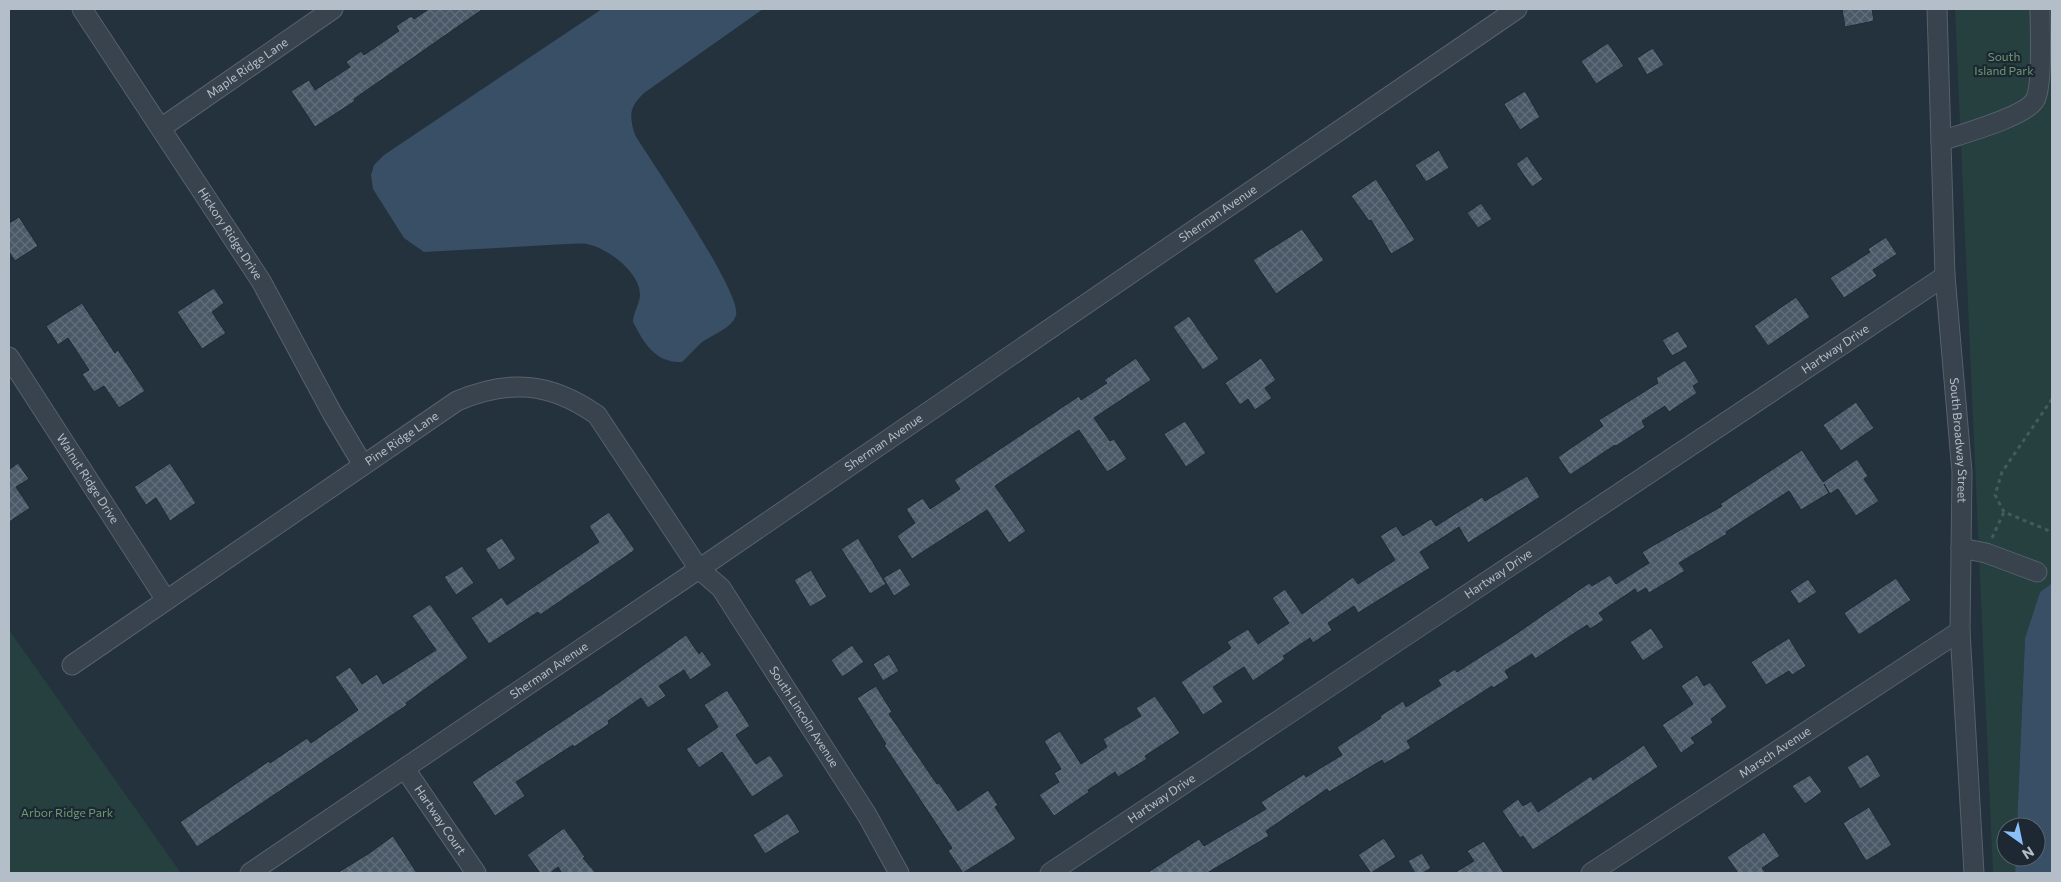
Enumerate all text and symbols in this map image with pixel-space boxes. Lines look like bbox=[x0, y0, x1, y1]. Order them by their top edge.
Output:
street label: Maple Ridge Lane bbox=[203, 34, 290, 101]
park label: South Island Park bbox=[1974, 49, 2034, 77]
street label: Sherman Avenue bbox=[1176, 181, 1259, 244]
street label: Hickory Ridge Drive bbox=[195, 185, 266, 282]
street label: Hartway Drive bbox=[1798, 321, 1871, 376]
street label: South Broadway Street bbox=[1948, 377, 1970, 503]
street label: Pine Ridge Lane bbox=[362, 408, 441, 468]
street label: Sherman Avenue bbox=[842, 410, 925, 473]
street label: Walnut Ridge Drive bbox=[54, 431, 123, 526]
street label: Hartway Drive bbox=[1461, 546, 1534, 601]
street label: Sherman Avenue bbox=[507, 638, 590, 701]
street label: South Lincoln Avenue bbox=[767, 663, 842, 769]
street label: Marsch Avenue bbox=[1736, 723, 1813, 780]
street label: Hartway Drive bbox=[1125, 770, 1197, 825]
street label: Hartway Court bbox=[412, 782, 469, 857]
park label: Arbor Ridge Park bbox=[21, 805, 114, 819]
north arrow bbox=[1996, 817, 2046, 867]
text: N bbox=[2019, 843, 2037, 863]

